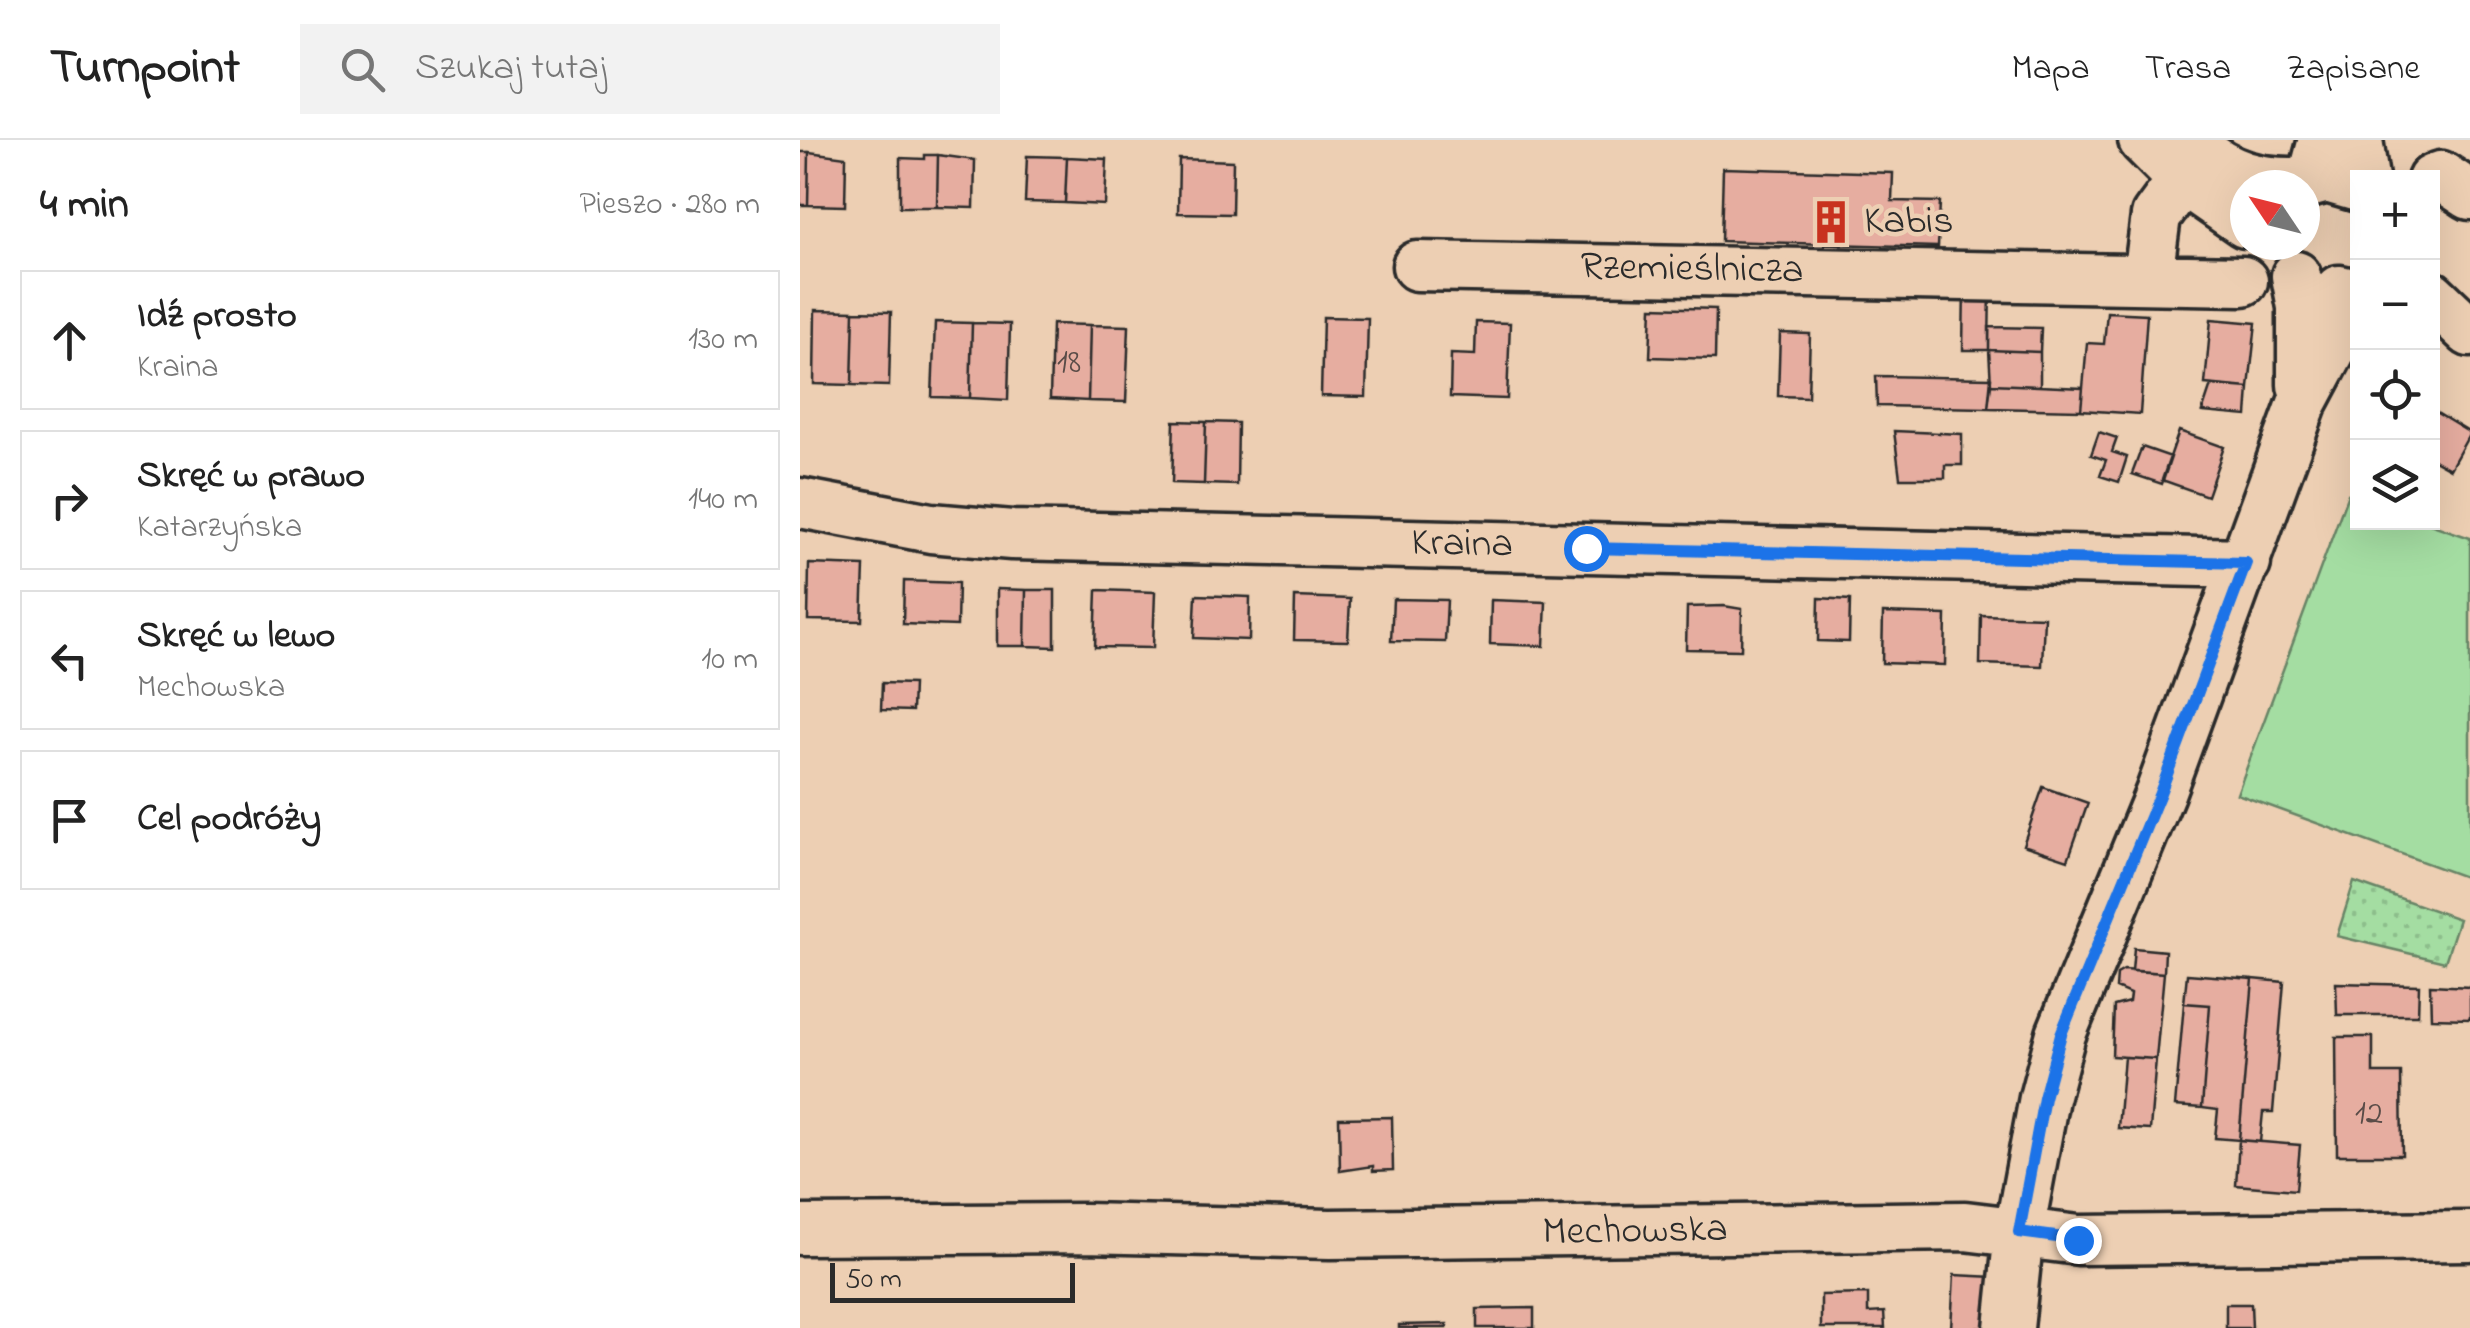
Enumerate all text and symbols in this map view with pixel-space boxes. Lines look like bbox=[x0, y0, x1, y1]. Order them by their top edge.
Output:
search box bbox=[300, 24, 1000, 114]
text: Turnpoint bbox=[50, 34, 240, 104]
text: Szukaj tutaj bbox=[415, 41, 606, 97]
icon: search bbox=[335, 42, 390, 97]
text: Mapa bbox=[2012, 44, 2090, 95]
text: Trasa bbox=[2145, 44, 2231, 95]
text: Zapisane bbox=[2286, 44, 2420, 95]
north arrow bbox=[2230, 170, 2320, 260]
map controls bbox=[2350, 170, 2440, 530]
button: + bbox=[2350, 170, 2440, 260]
text: 4 min bbox=[40, 175, 129, 236]
text: Pieszo · 280 m bbox=[580, 182, 760, 229]
place label: Kabis bbox=[1864, 193, 1954, 252]
building icon: Kabis bbox=[1807, 198, 1855, 246]
street label: Rzemieślnicza bbox=[1580, 239, 1804, 301]
button: − bbox=[2350, 260, 2440, 350]
text: Idź prosto bbox=[137, 289, 297, 345]
icon: ahead bbox=[42, 313, 97, 368]
text: 130 m bbox=[688, 317, 758, 364]
house number: 18 bbox=[1057, 338, 1081, 389]
text: Kraina bbox=[137, 345, 219, 392]
button: locate bbox=[2350, 350, 2440, 440]
button: layers bbox=[2350, 440, 2440, 530]
text: Skręć w prawo bbox=[137, 449, 365, 505]
icon: right bbox=[42, 473, 97, 528]
text: 140 m bbox=[688, 477, 758, 524]
text: Katarzyńska bbox=[137, 505, 302, 552]
street label: Kraina bbox=[1411, 515, 1513, 575]
route start bbox=[1564, 526, 1610, 572]
text: Skręć w lewo bbox=[137, 609, 335, 665]
icon: left bbox=[42, 633, 97, 688]
text: 10 m bbox=[701, 637, 758, 684]
text: Mechowska bbox=[137, 665, 285, 712]
text: Cel podróży bbox=[137, 792, 321, 848]
icon: arrive bbox=[42, 793, 97, 848]
house number: 12 bbox=[2355, 1089, 2383, 1140]
street label: Mechowska bbox=[1542, 1201, 1728, 1263]
route end bbox=[2056, 1218, 2102, 1264]
scale bar bbox=[830, 1258, 1075, 1302]
text: 50 m bbox=[845, 1260, 902, 1301]

